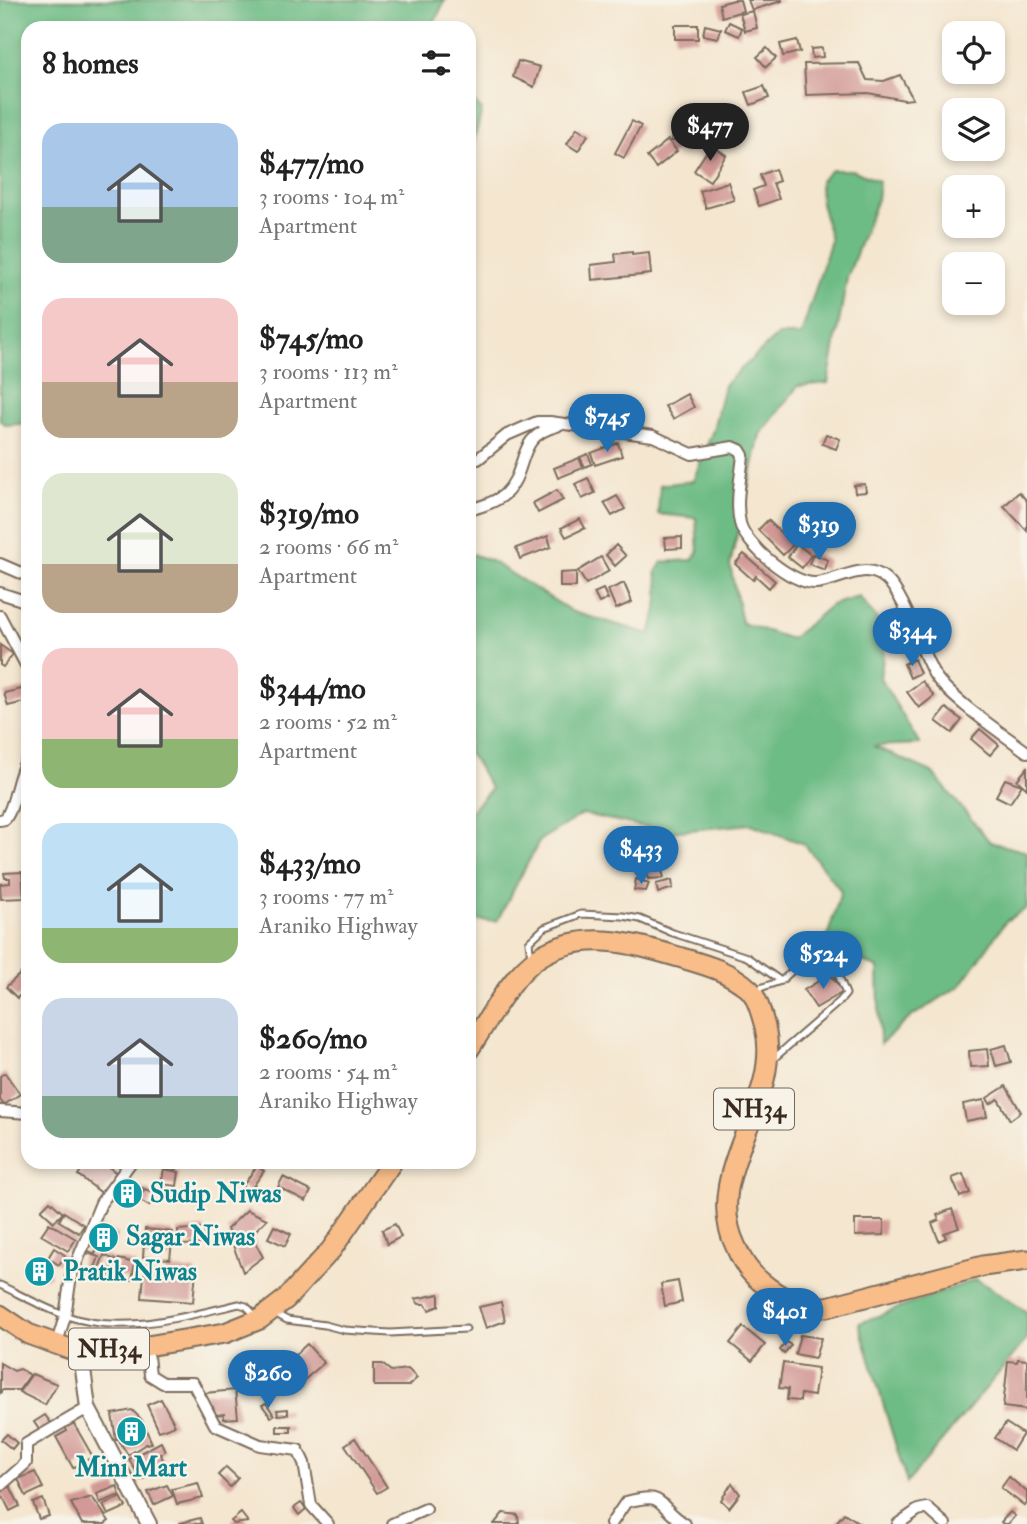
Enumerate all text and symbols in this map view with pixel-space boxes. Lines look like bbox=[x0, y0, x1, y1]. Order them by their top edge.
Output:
map controls bbox=[942, 21, 1005, 315]
button: locate bbox=[942, 21, 1005, 84]
icon: filters bbox=[417, 44, 455, 82]
text: 8 homes bbox=[42, 45, 139, 82]
button: layers bbox=[942, 98, 1005, 161]
pin: $477 bbox=[669, 104, 751, 163]
text: $477 bbox=[687, 111, 733, 140]
text: $477/mo bbox=[259, 145, 364, 182]
icon: home bbox=[98, 151, 182, 235]
button: + bbox=[942, 175, 1005, 238]
text: 3 rooms · 104 m² bbox=[259, 182, 405, 211]
text: Apartment bbox=[259, 211, 357, 240]
button: − bbox=[942, 252, 1005, 315]
text: $745/mo bbox=[259, 320, 363, 357]
icon: home bbox=[98, 326, 182, 410]
text: 3 rooms · 113 m² bbox=[259, 357, 398, 386]
text: Apartment bbox=[259, 386, 357, 415]
pin: $745 bbox=[566, 394, 648, 454]
text: $745 bbox=[584, 402, 630, 431]
text: $319/mo bbox=[259, 495, 359, 532]
icon: home bbox=[98, 501, 182, 585]
pin: $319 bbox=[778, 503, 860, 562]
text: $319 bbox=[798, 510, 840, 539]
text: 2 rooms · 66 m² bbox=[259, 532, 398, 561]
text: Apartment bbox=[259, 561, 357, 590]
pin: $344 bbox=[871, 608, 953, 668]
text: $344 bbox=[889, 616, 935, 645]
text: $344/mo bbox=[259, 670, 366, 707]
icon: home bbox=[98, 676, 182, 760]
text: 2 rooms · 52 m² bbox=[259, 707, 397, 736]
text: Apartment bbox=[259, 736, 357, 765]
pin: $433 bbox=[600, 826, 682, 886]
text: $433 bbox=[619, 834, 663, 863]
text: $433/mo bbox=[259, 845, 361, 882]
icon: home bbox=[98, 851, 182, 935]
text: 3 rooms · 77 m² bbox=[259, 882, 394, 911]
text: Araniko Highway bbox=[259, 911, 418, 940]
pin: $524 bbox=[782, 932, 864, 991]
text: $524 bbox=[799, 939, 847, 968]
text: $260/mo bbox=[259, 1020, 367, 1057]
icon: home bbox=[98, 1026, 182, 1110]
text: 2 rooms · 54 m² bbox=[259, 1057, 397, 1086]
text: Araniko Highway bbox=[259, 1086, 418, 1115]
road number: NH34 bbox=[714, 1088, 794, 1129]
building icon: Sudip Niwas bbox=[110, 1177, 144, 1211]
place label: Sudip Niwas bbox=[150, 1178, 282, 1211]
building icon: Sagar Niwas bbox=[86, 1220, 120, 1254]
place label: Sagar Niwas bbox=[126, 1221, 255, 1254]
building icon: Pratik Niwas bbox=[23, 1255, 57, 1289]
place label: Pratik Niwas bbox=[63, 1256, 197, 1288]
pin: $401 bbox=[744, 1288, 826, 1348]
text: $401 bbox=[762, 1296, 808, 1325]
road number: NH34 bbox=[69, 1329, 149, 1370]
pin: $260 bbox=[227, 1350, 309, 1410]
text: $260 bbox=[244, 1358, 292, 1387]
building icon: Mini Mart bbox=[114, 1415, 148, 1449]
place label: Mini Mart bbox=[74, 1452, 187, 1484]

